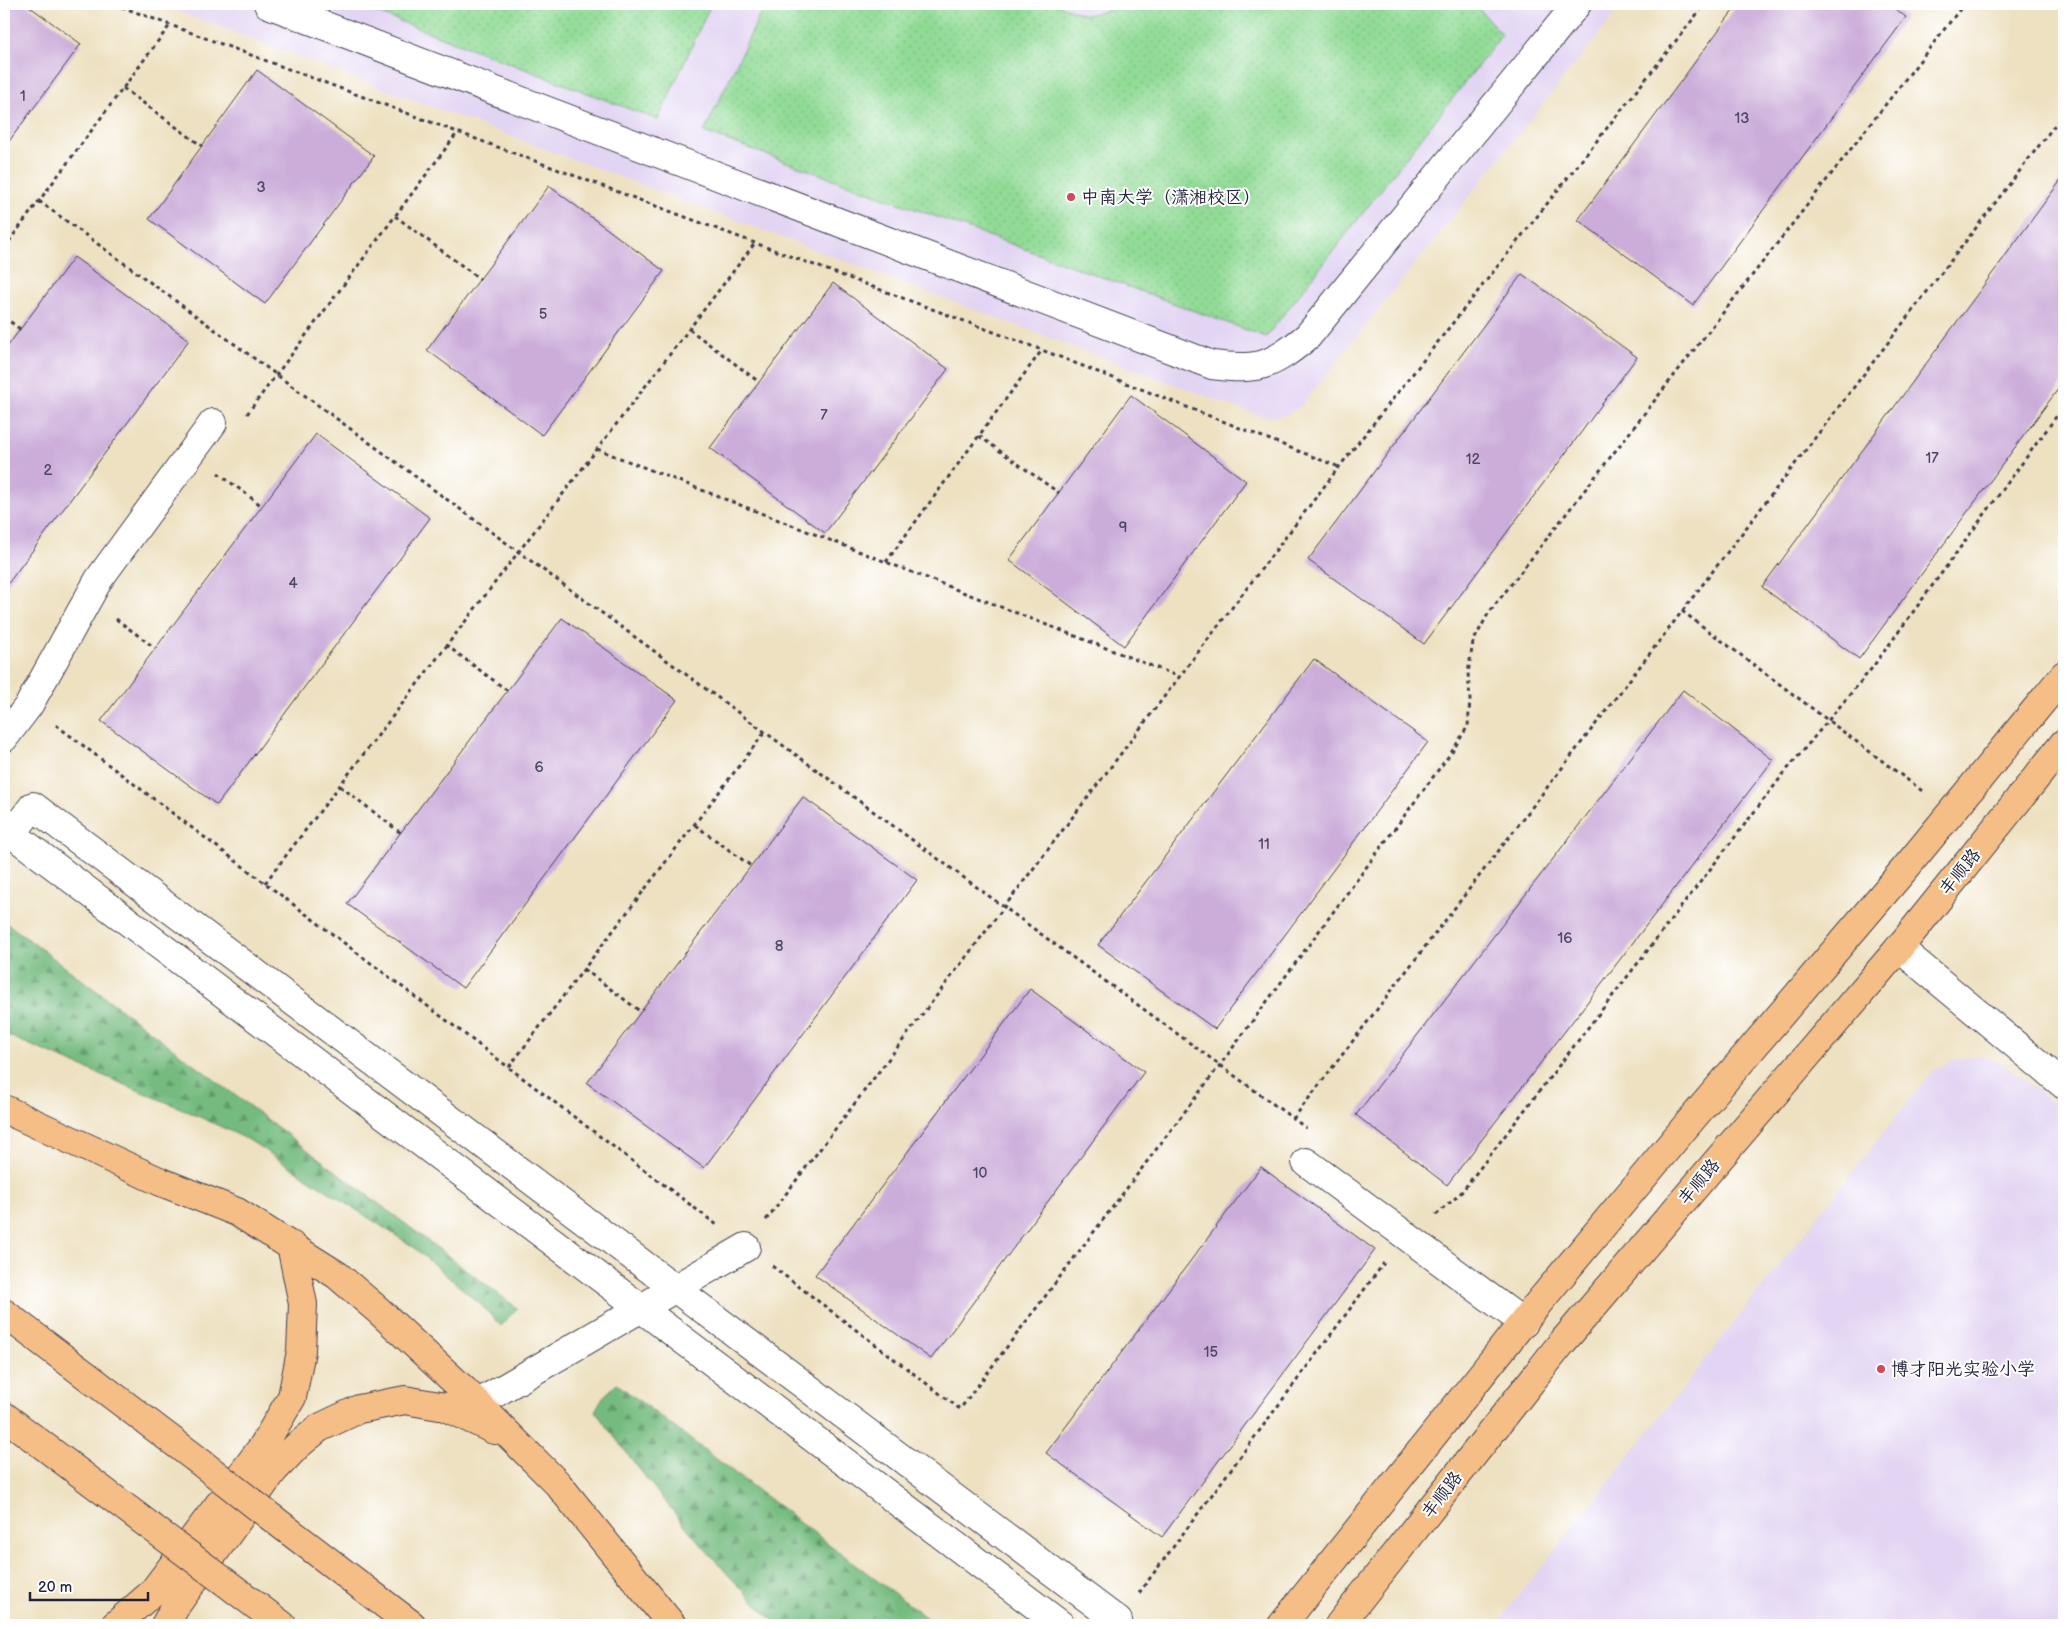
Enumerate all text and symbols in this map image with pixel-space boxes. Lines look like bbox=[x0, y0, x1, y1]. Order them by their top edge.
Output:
house number: 1 bbox=[20, 87, 26, 106]
house number: 13 bbox=[1734, 109, 1750, 128]
house number: 3 bbox=[256, 178, 266, 197]
place label: 中南大学（潇湘校区） bbox=[1081, 187, 1261, 208]
marker: 中南大学（潇湘校区） bbox=[1065, 191, 1077, 203]
house number: 5 bbox=[539, 305, 547, 324]
house number: 7 bbox=[820, 406, 828, 425]
house number: 17 bbox=[1925, 449, 1939, 468]
house number: 12 bbox=[1466, 450, 1480, 469]
house number: 2 bbox=[44, 461, 53, 480]
house number: 9 bbox=[1119, 518, 1127, 537]
house number: 4 bbox=[288, 574, 298, 593]
house number: 6 bbox=[534, 758, 544, 777]
house number: 11 bbox=[1258, 835, 1270, 854]
street label: 丰顺路 bbox=[1935, 844, 1985, 900]
house number: 16 bbox=[1558, 929, 1572, 948]
house number: 8 bbox=[775, 937, 784, 956]
street label: 丰顺路 bbox=[1674, 1155, 1724, 1209]
house number: 10 bbox=[973, 1164, 987, 1183]
house number: 15 bbox=[1204, 1343, 1218, 1362]
place label: 博才阳光实验小学 bbox=[1891, 1359, 2035, 1380]
marker: 博才阳光实验小学 bbox=[1875, 1363, 1887, 1375]
street label: 丰顺路 bbox=[1417, 1467, 1467, 1523]
scale bar bbox=[30, 1569, 148, 1601]
text: 20 m bbox=[38, 1578, 72, 1597]

